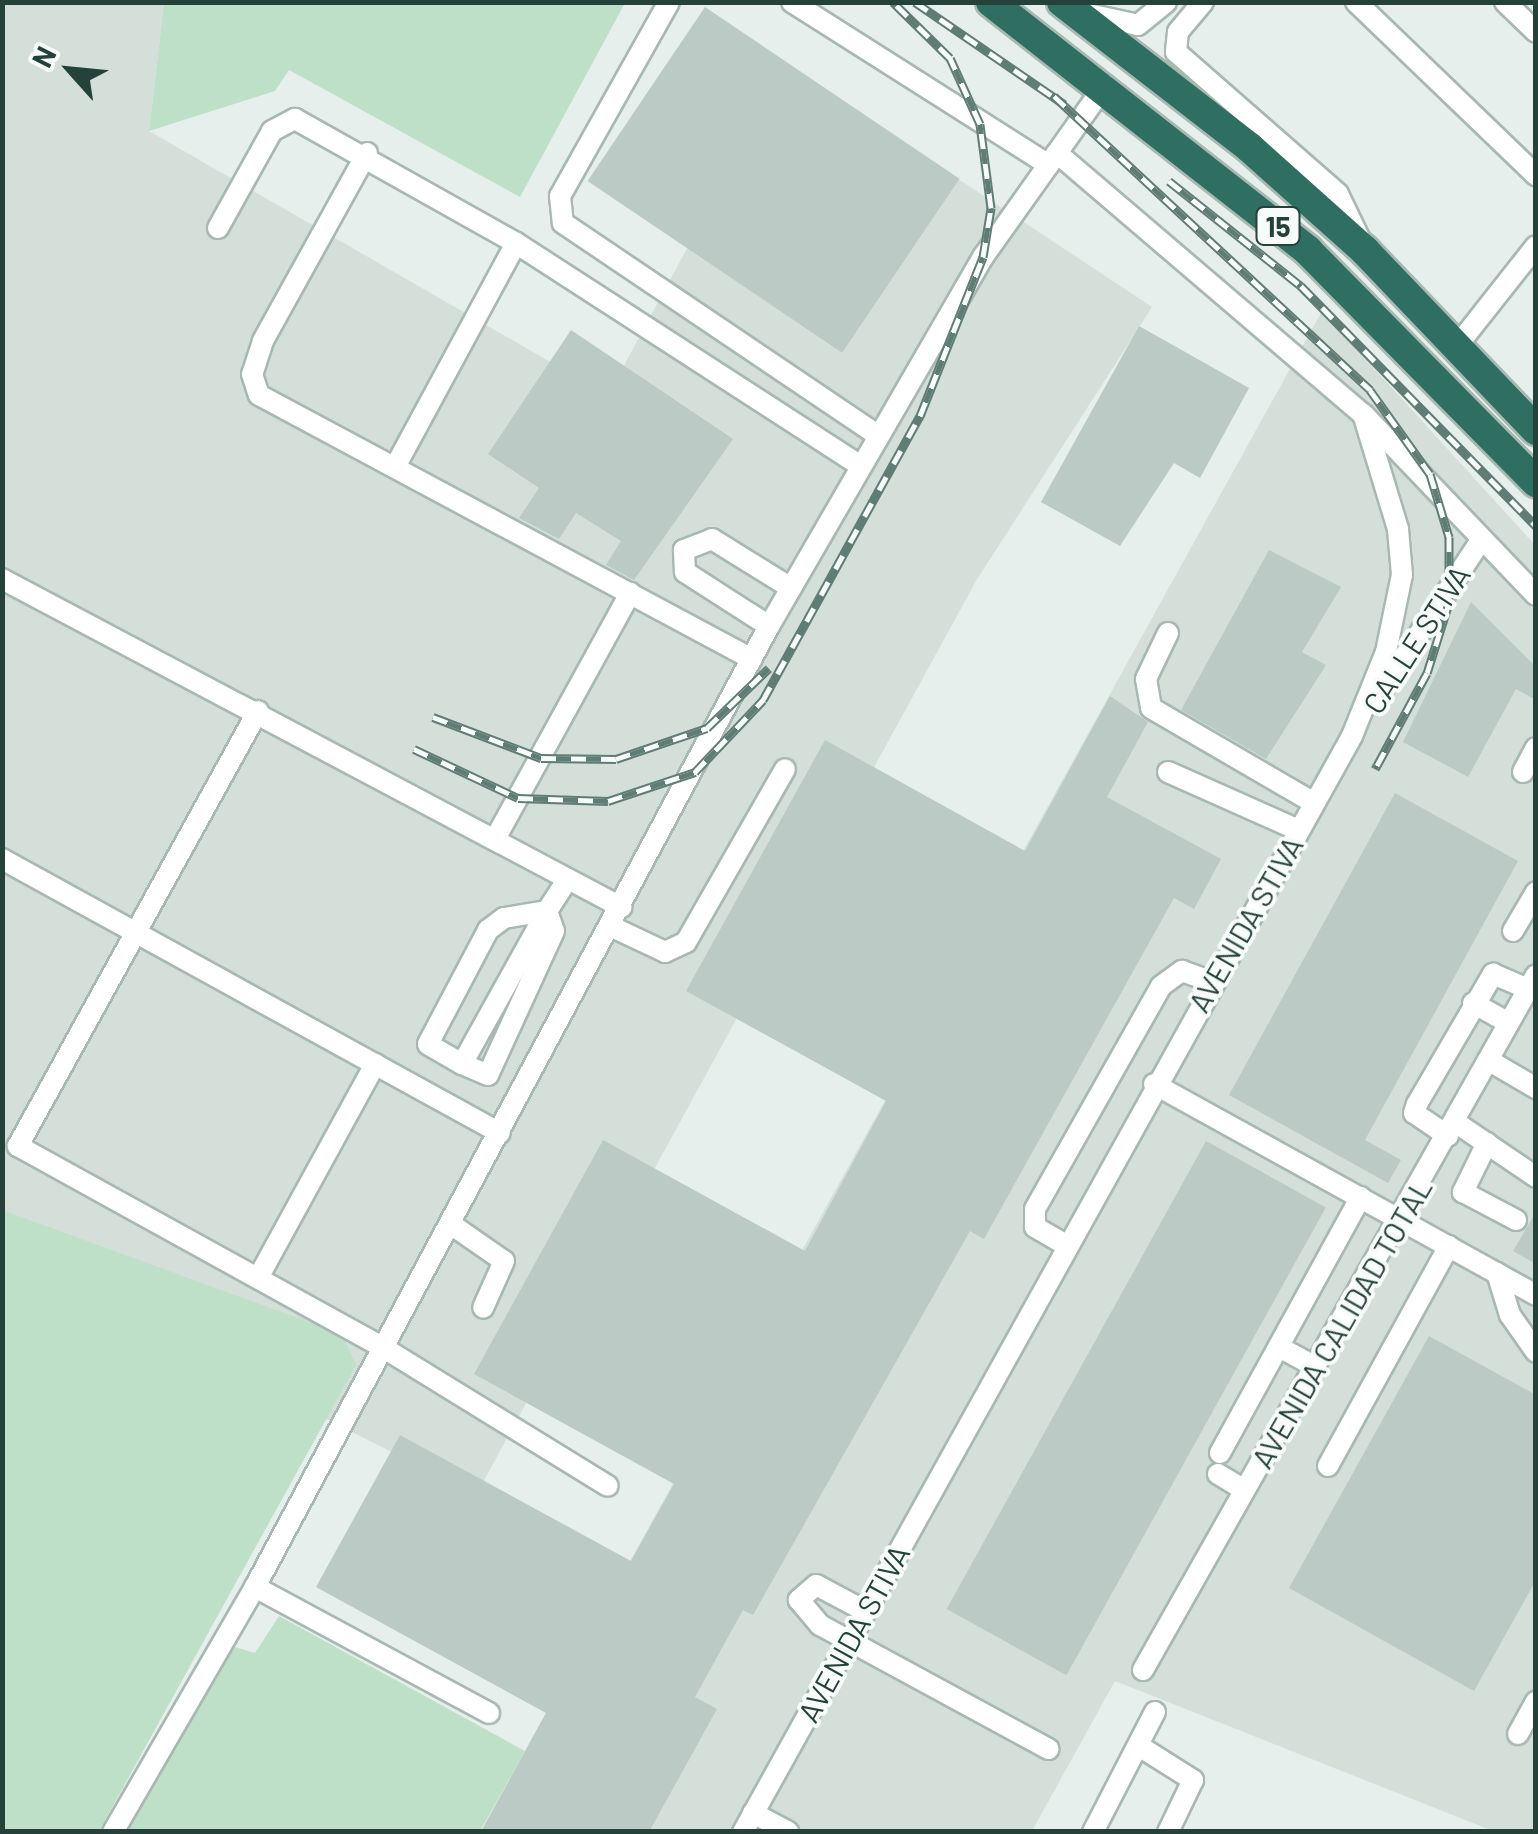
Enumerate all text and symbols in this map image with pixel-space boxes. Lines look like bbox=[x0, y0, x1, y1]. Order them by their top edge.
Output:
north arrow bbox=[20, 20, 120, 120]
text: N bbox=[24, 40, 63, 72]
road number: 15 bbox=[1253, 203, 1303, 249]
street label: CALLE STIVA bbox=[1355, 558, 1477, 720]
street label: AVENIDA STIVA bbox=[1180, 830, 1310, 1018]
street label: AVENIDA CALIDAD TOTAL bbox=[1243, 1172, 1439, 1474]
street label: AVENIDA STIVA bbox=[789, 1538, 917, 1728]

